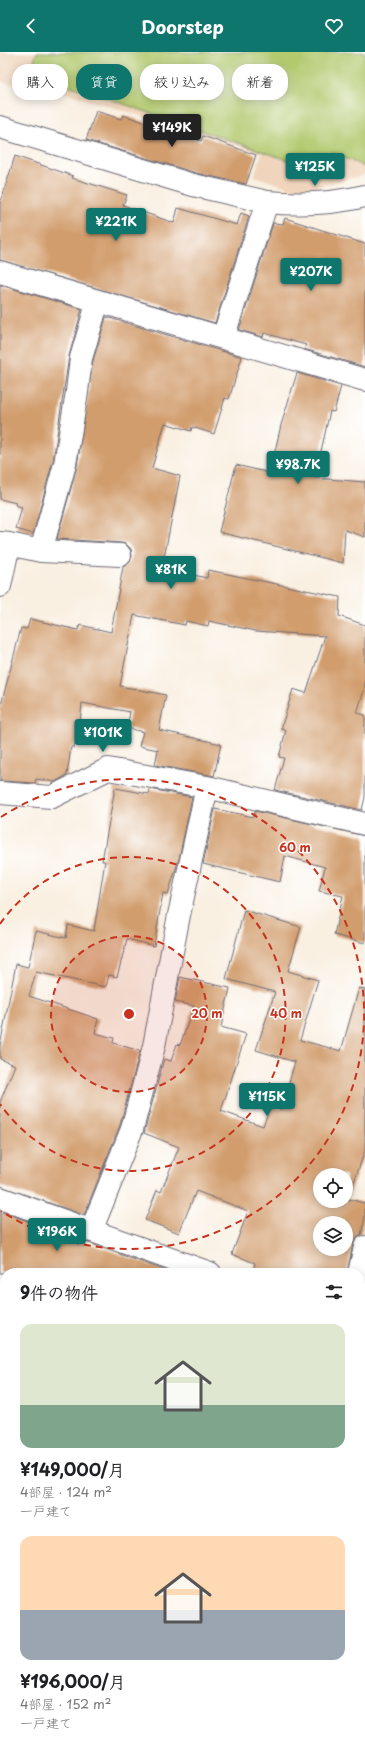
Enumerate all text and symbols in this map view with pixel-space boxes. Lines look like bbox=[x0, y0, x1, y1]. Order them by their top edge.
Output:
text: Doorstep bbox=[141, 13, 224, 40]
icon: back bbox=[20, 15, 42, 37]
icon: heart bbox=[323, 15, 345, 37]
chip: 購入 bbox=[12, 64, 68, 100]
chip: 賃貸 bbox=[76, 64, 132, 100]
chip: 絞り込み bbox=[140, 64, 224, 100]
chip: 新着 bbox=[232, 64, 288, 100]
pin: ¥149K bbox=[144, 114, 200, 148]
text: ¥149K bbox=[152, 117, 192, 136]
pin: ¥125K bbox=[287, 153, 343, 187]
text: ¥125K bbox=[295, 156, 335, 175]
pin: ¥221K bbox=[88, 208, 144, 242]
text: ¥221K bbox=[95, 211, 137, 230]
pin: ¥207K bbox=[283, 258, 339, 292]
text: ¥207K bbox=[289, 261, 333, 280]
pin: ¥98.7K bbox=[265, 451, 331, 485]
text: ¥98.7K bbox=[276, 454, 320, 473]
pin: ¥81K bbox=[147, 556, 195, 590]
text: ¥81K bbox=[155, 559, 187, 578]
pin: ¥101K bbox=[75, 719, 131, 753]
text: ¥101K bbox=[83, 722, 123, 741]
text: 60 m bbox=[279, 838, 311, 856]
text: 20 m bbox=[191, 1004, 223, 1022]
text: 40 m bbox=[270, 1004, 302, 1022]
centre of rings bbox=[122, 1007, 136, 1021]
pin: ¥115K bbox=[239, 1083, 295, 1117]
text: ¥115K bbox=[248, 1086, 286, 1105]
map controls bbox=[313, 1168, 353, 1256]
button: locate bbox=[313, 1168, 353, 1208]
button: layers bbox=[313, 1216, 353, 1256]
pin: ¥196K bbox=[29, 1218, 85, 1252]
text: ¥196K bbox=[37, 1221, 77, 1240]
text: 9件の物件 bbox=[20, 1279, 98, 1305]
icon: filters bbox=[323, 1281, 345, 1303]
icon: home bbox=[147, 1350, 219, 1422]
text: ¥149,000/月 bbox=[20, 1456, 125, 1482]
text: 4部屋 · 124 m² bbox=[20, 1482, 112, 1501]
text: 一戸建て bbox=[20, 1501, 72, 1520]
icon: home bbox=[147, 1562, 219, 1634]
text: ¥196,000/月 bbox=[20, 1668, 126, 1694]
text: 4部屋 · 152 m² bbox=[20, 1694, 112, 1713]
text: 一戸建て bbox=[20, 1713, 72, 1732]

